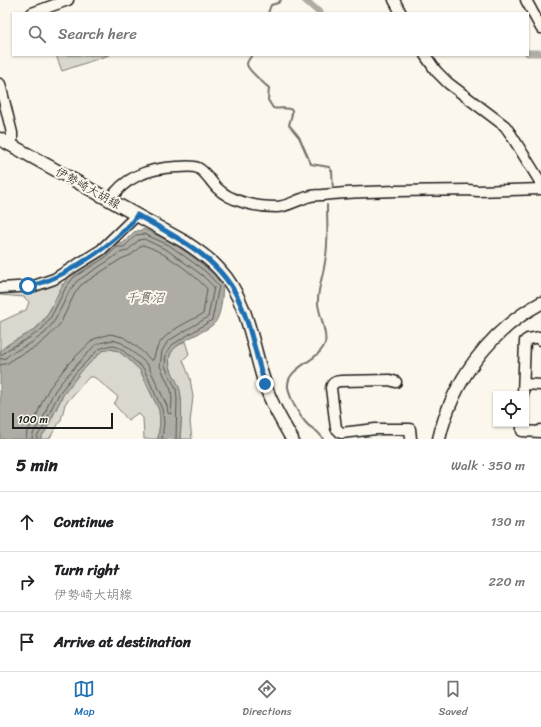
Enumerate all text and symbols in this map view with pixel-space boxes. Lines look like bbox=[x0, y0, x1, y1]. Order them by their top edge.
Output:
search box bbox=[12, 12, 529, 56]
text: Search here bbox=[58, 21, 137, 47]
icon: search bbox=[26, 23, 48, 45]
street label: 伊勢崎大胡線 bbox=[51, 161, 125, 215]
route start bbox=[19, 277, 37, 295]
water label: 千貫沼 bbox=[125, 286, 165, 309]
route end bbox=[256, 375, 274, 393]
map controls bbox=[493, 391, 529, 427]
button: locate bbox=[493, 391, 529, 427]
text: 100 m bbox=[18, 410, 48, 429]
scale bar bbox=[12, 411, 113, 430]
text: 5 min bbox=[16, 450, 58, 480]
text: Walk · 350 m bbox=[451, 454, 525, 477]
text: Continue bbox=[54, 509, 114, 535]
text: 130 m bbox=[491, 510, 525, 533]
icon: ahead bbox=[16, 511, 38, 533]
text: Turn right bbox=[54, 557, 119, 583]
text: 220 m bbox=[488, 570, 525, 593]
icon: right bbox=[16, 571, 38, 593]
text: 伊勢崎大胡線 bbox=[54, 583, 132, 606]
text: Arrive at destination bbox=[54, 629, 191, 655]
icon: arrive bbox=[16, 631, 38, 653]
tab: Map bbox=[73, 678, 95, 721]
tab: Directions bbox=[242, 678, 292, 721]
tab: Saved bbox=[439, 678, 468, 721]

